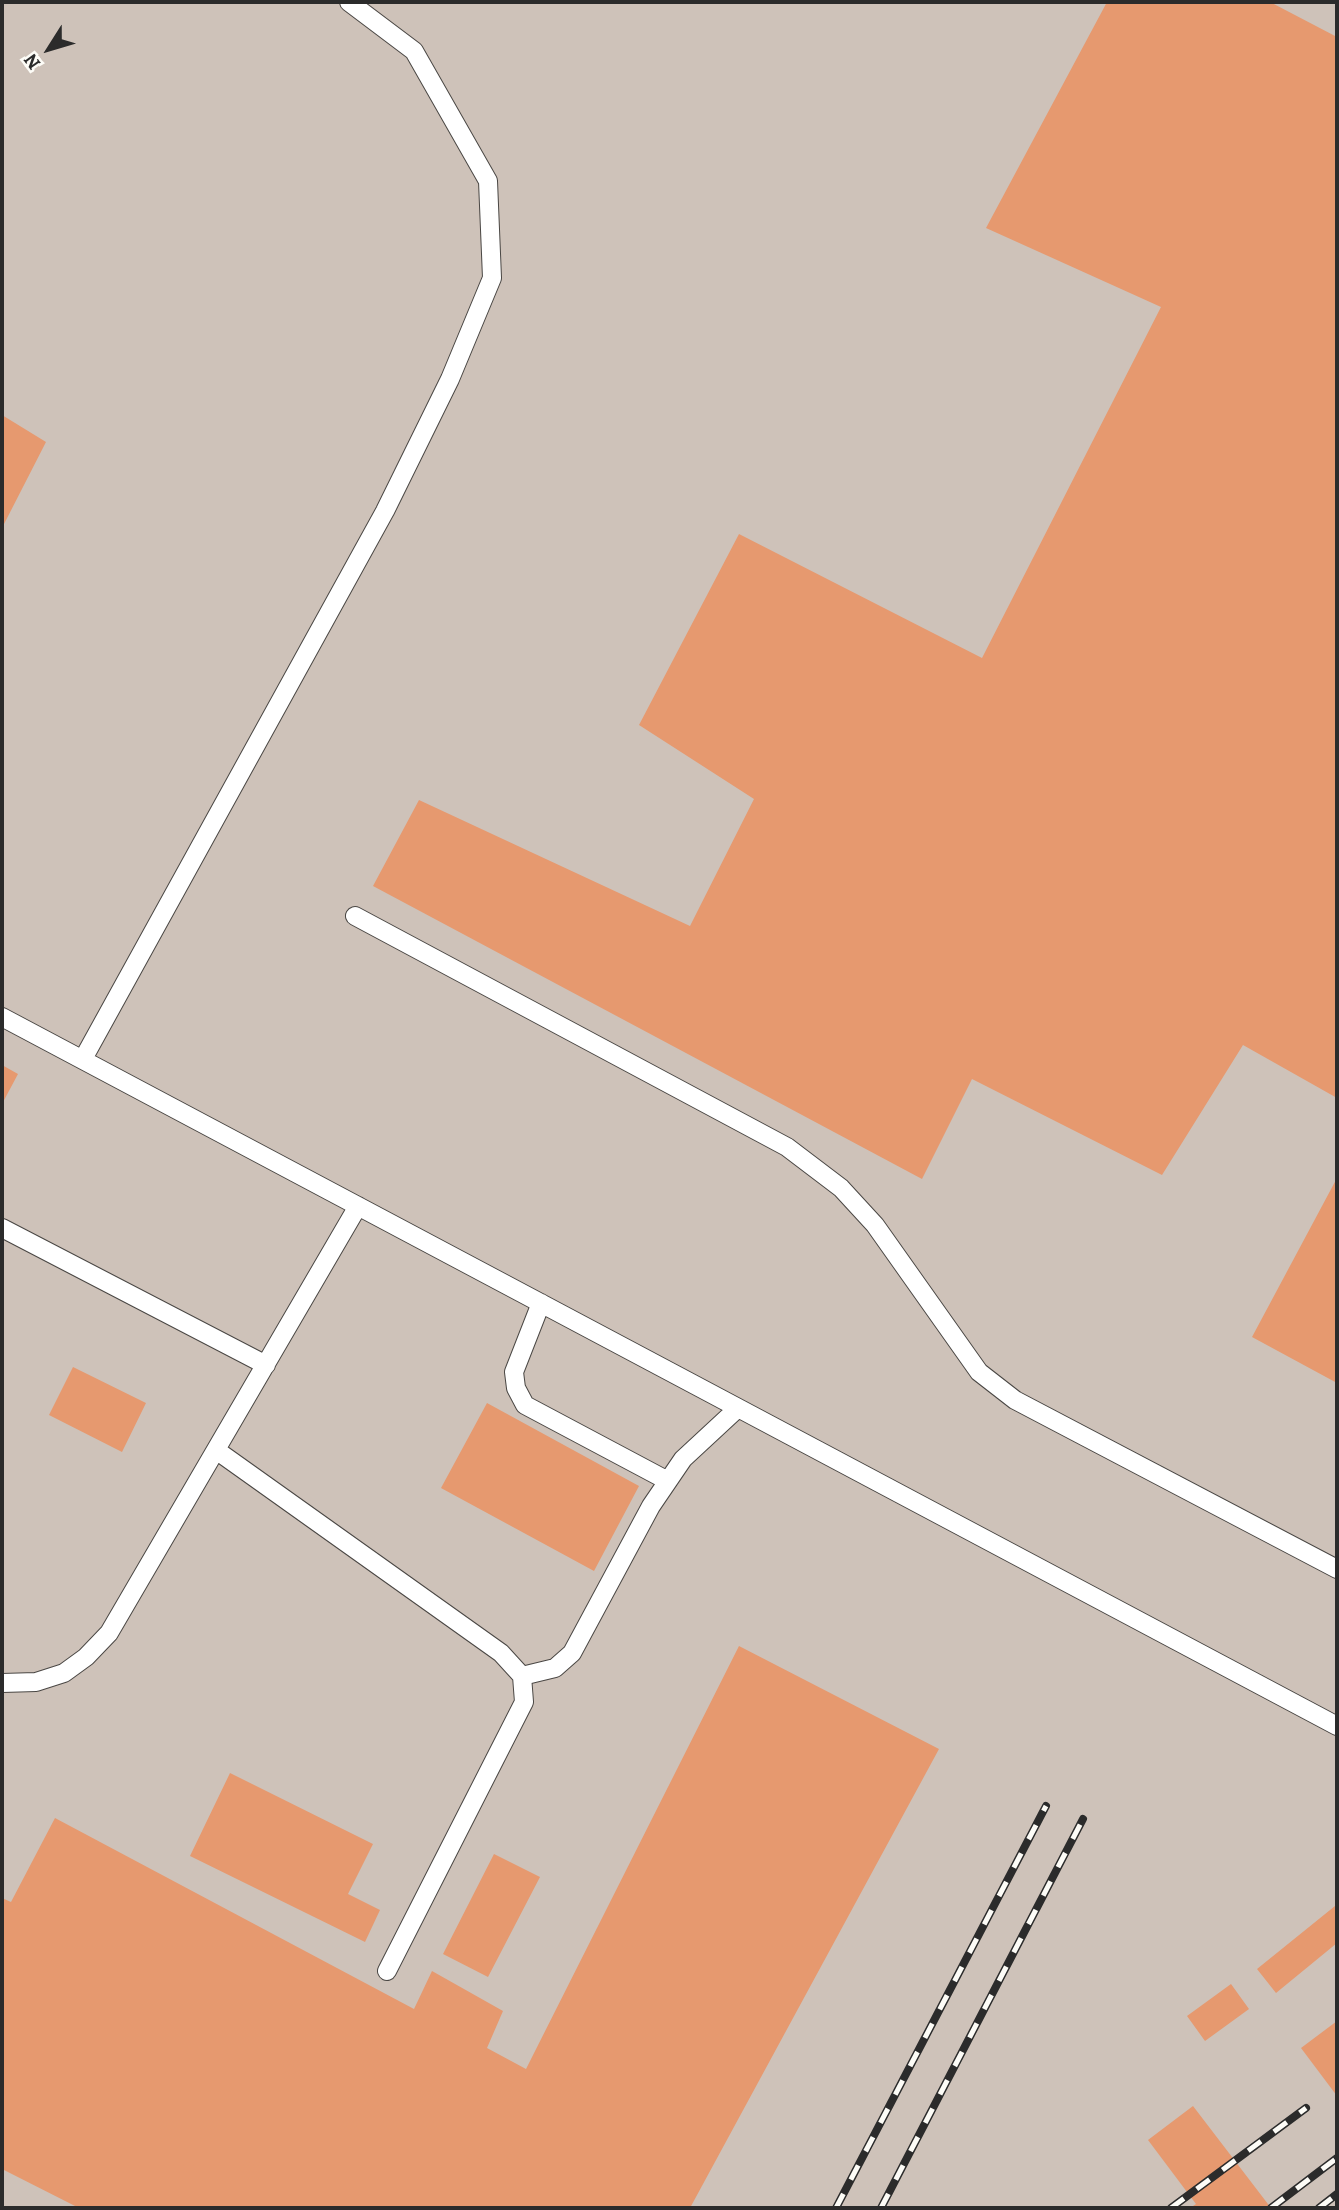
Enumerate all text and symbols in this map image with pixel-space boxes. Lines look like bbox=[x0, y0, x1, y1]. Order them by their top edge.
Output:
north arrow bbox=[14, 14, 84, 84]
text: N bbox=[18, 48, 47, 75]

